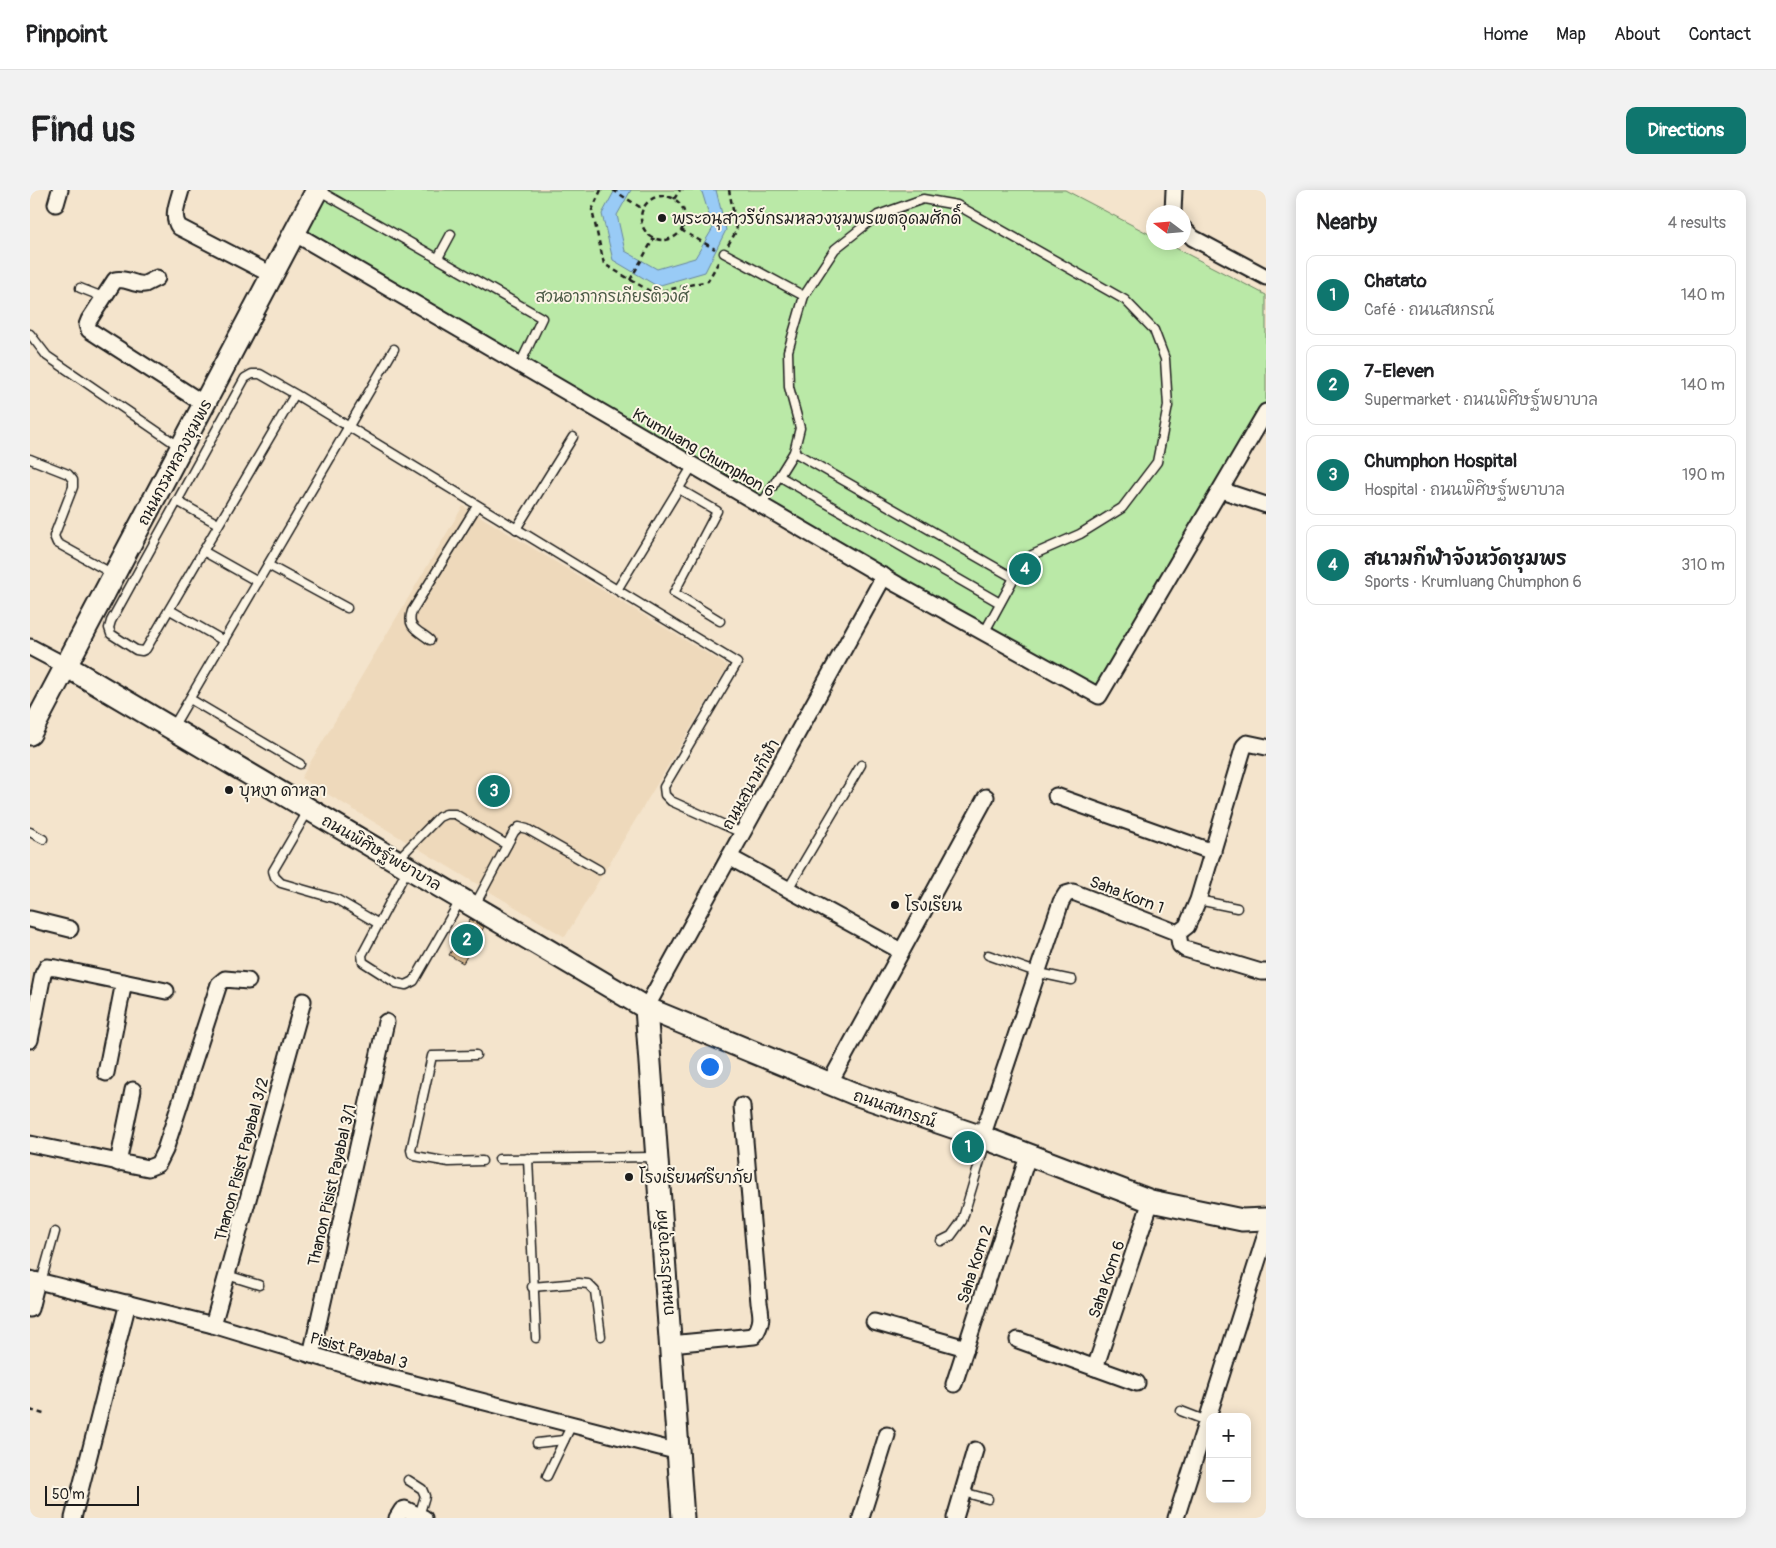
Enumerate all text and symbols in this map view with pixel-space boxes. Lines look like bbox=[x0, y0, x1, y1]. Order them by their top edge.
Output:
text: Pinpoint bbox=[25, 20, 107, 49]
text: Home bbox=[1483, 23, 1528, 46]
text: Map bbox=[1556, 23, 1586, 46]
text: About bbox=[1614, 23, 1660, 46]
text: Contact bbox=[1688, 23, 1751, 46]
button: Directions bbox=[1626, 107, 1746, 154]
text: Find us bbox=[30, 108, 135, 152]
place label: พระอนุสาวรีย์กรมหลวงชุมพรเขตอุดมศักดิ์ bbox=[672, 203, 962, 231]
north arrow bbox=[1146, 205, 1191, 250]
text: Nearby bbox=[1316, 209, 1377, 236]
marker: พระอนุสาวรีย์กรมหลวงชุมพรเขตอุดมศักดิ์ bbox=[656, 212, 668, 224]
text: 4 results bbox=[1668, 213, 1726, 233]
text: Chatato bbox=[1364, 269, 1427, 293]
park label: สวนอาภากรเกียรติวงศ์ bbox=[535, 285, 690, 307]
text: 1 bbox=[1330, 285, 1336, 305]
text: 140 m bbox=[1681, 285, 1725, 305]
text: Café · ถนนสหกรณ์ bbox=[1364, 300, 1494, 320]
text: 7-Eleven bbox=[1364, 359, 1434, 383]
text: 2 bbox=[1329, 375, 1337, 395]
text: 140 m bbox=[1681, 375, 1725, 395]
text: Supermarket · ถนนพิศิษฐ์พยาบาล bbox=[1364, 390, 1598, 410]
street label: ถนนกรมหลวงชุมพร bbox=[133, 396, 218, 530]
street label: Krumluang Chumphon 6 bbox=[629, 404, 778, 502]
text: Chumphon Hospital bbox=[1364, 449, 1517, 473]
text: 3 bbox=[1329, 465, 1337, 485]
text: 190 m bbox=[1682, 465, 1725, 485]
text: Hospital · ถนนพิศิษฐ์พยาบาล bbox=[1364, 480, 1565, 500]
text: สนามกีฬาจังหวัดชุมพร bbox=[1364, 547, 1567, 571]
pin: 4 bbox=[1009, 550, 1041, 588]
text: 4 bbox=[1328, 555, 1338, 575]
text: 310 m bbox=[1681, 555, 1725, 575]
text: Sports · Krumluang Chumphon 6 bbox=[1364, 572, 1582, 592]
street label: ถนนสนามกีฬา bbox=[717, 735, 784, 833]
pin: 3 bbox=[478, 772, 510, 810]
place label: บุหงา ดาหลา bbox=[239, 781, 326, 803]
marker: บุหงา ดาหลา bbox=[223, 784, 235, 796]
street label: ถนนพิศิษฐ์พยาบาล bbox=[318, 809, 446, 896]
street label: Saha Korn 1 bbox=[1087, 872, 1167, 918]
place label: โรงเรียน bbox=[905, 894, 962, 916]
marker: โรงเรียน bbox=[889, 899, 901, 911]
pin: 2 bbox=[451, 921, 483, 959]
your location bbox=[697, 1054, 723, 1080]
street label: Thanon Pisist Payabal 3/2 bbox=[210, 1075, 273, 1243]
street label: ถนนสหกรณ์ bbox=[851, 1084, 940, 1133]
street label: Thanon Pisist Payabal 3/1 bbox=[304, 1102, 360, 1268]
pin: 1 bbox=[952, 1128, 984, 1166]
place label: โรงเรียนศรียาภัย bbox=[639, 1166, 753, 1188]
marker: โรงเรียนศรียาภัย bbox=[623, 1171, 635, 1183]
street label: ถนนประชาอุทิศ bbox=[650, 1207, 681, 1316]
street label: Saha Korn 2 bbox=[953, 1223, 997, 1306]
street label: Saha Korn 6 bbox=[1084, 1238, 1130, 1321]
street label: Pisist Payabal 3 bbox=[308, 1328, 410, 1374]
map controls bbox=[1206, 1413, 1251, 1503]
button: + bbox=[1206, 1413, 1251, 1458]
button: − bbox=[1206, 1458, 1251, 1503]
scale bar bbox=[45, 1483, 139, 1506]
text: 50 m bbox=[52, 1486, 85, 1503]

